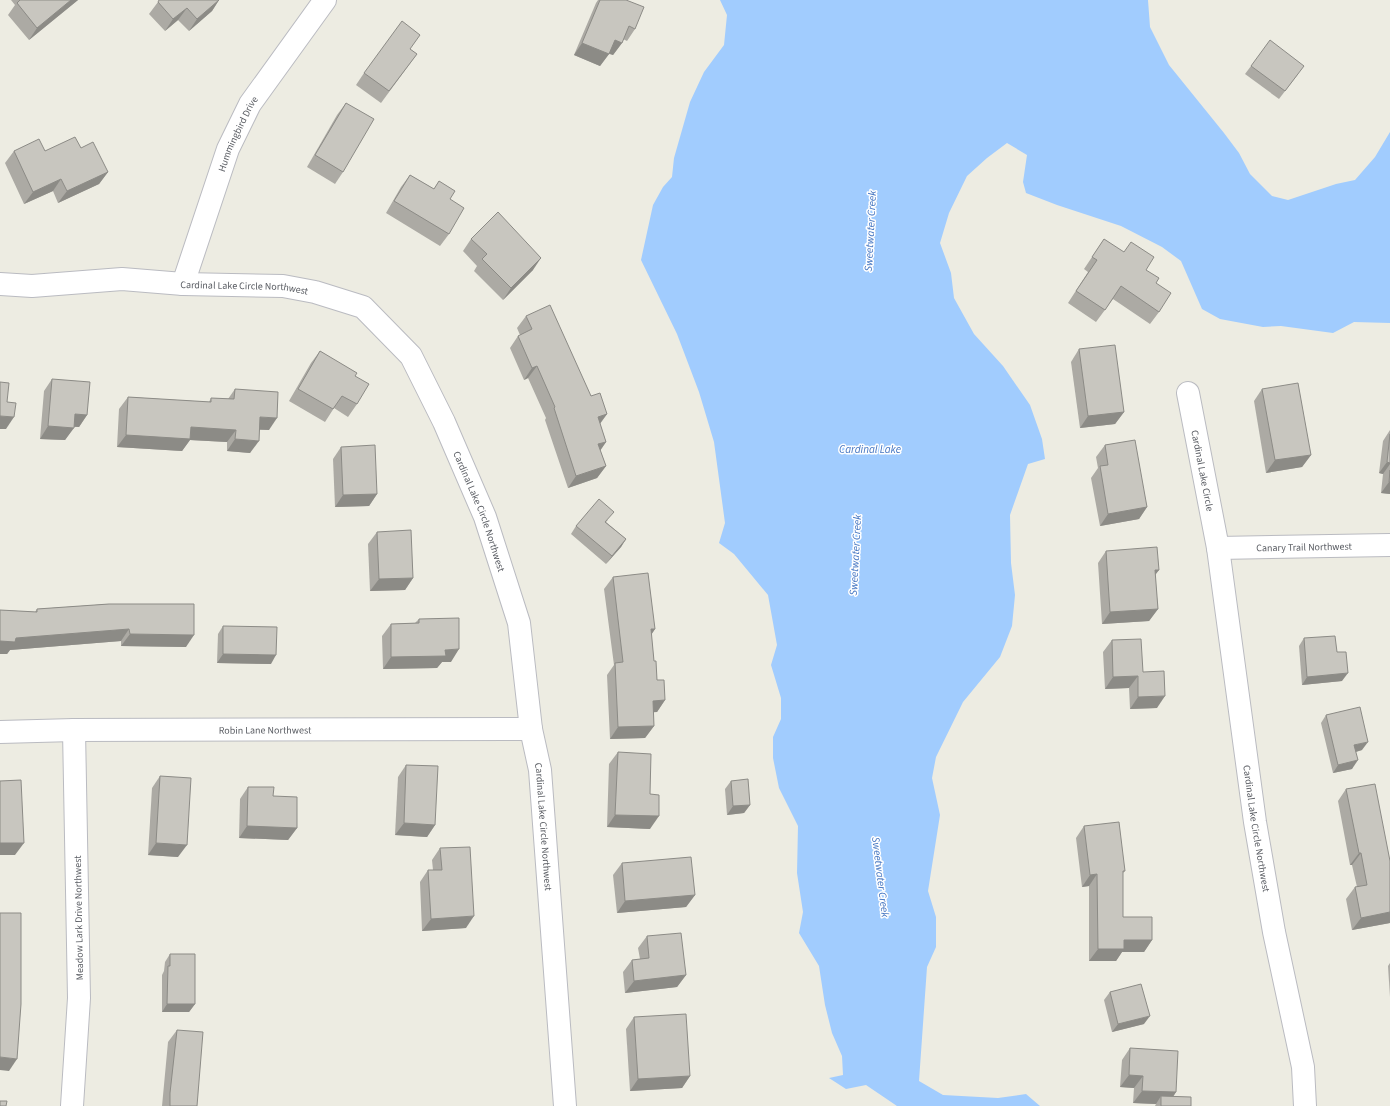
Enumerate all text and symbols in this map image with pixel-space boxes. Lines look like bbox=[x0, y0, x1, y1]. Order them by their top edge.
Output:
street label: Hummingbird Drive bbox=[215, 93, 262, 174]
water label: Sweetwater Creek bbox=[861, 189, 880, 272]
street label: Cardinal Lake Circle Northwest bbox=[180, 278, 310, 299]
street label: Cardinal Lake Circle bbox=[1187, 429, 1217, 513]
water label: Cardinal Lake bbox=[839, 442, 901, 457]
street label: Cardinal Lake Circle Northwest bbox=[449, 449, 508, 574]
water label: Sweetwater Creek bbox=[846, 513, 865, 596]
street label: Canary Trail Northwest bbox=[1256, 540, 1353, 555]
street label: Robin Lane Northwest bbox=[219, 723, 312, 738]
street label: Cardinal Lake Circle Northwest bbox=[531, 761, 555, 892]
street label: Cardinal Lake Circle Northwest bbox=[1239, 764, 1273, 894]
water label: Sweetwater Creek bbox=[868, 836, 893, 919]
street label: Meadow Lark Drive Northwest bbox=[71, 855, 87, 981]

